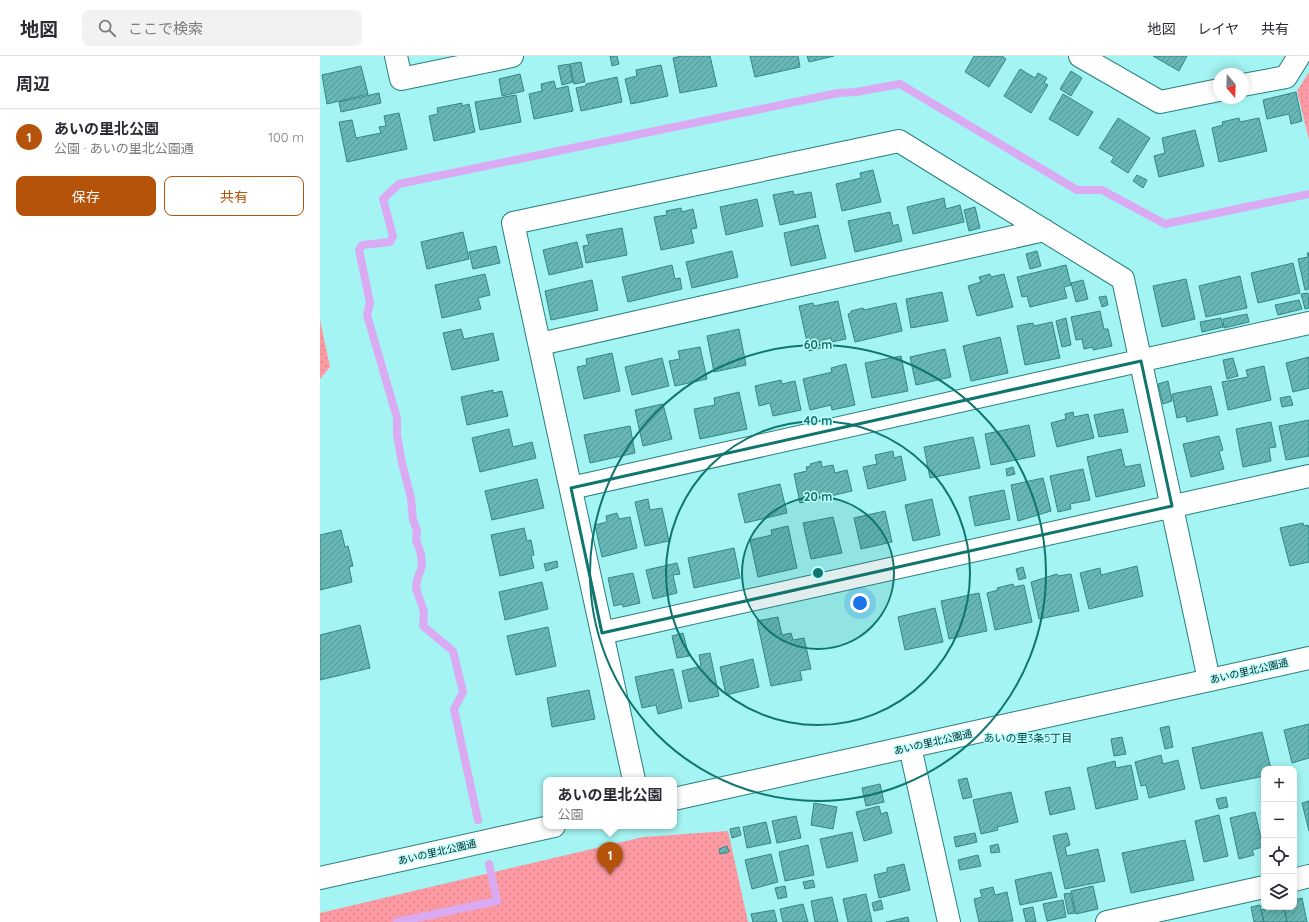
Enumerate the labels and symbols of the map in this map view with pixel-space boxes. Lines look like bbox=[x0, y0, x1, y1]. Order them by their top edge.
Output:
north arrow bbox=[1213, 68, 1249, 104]
text: 60 m bbox=[804, 337, 832, 352]
text: 40 m bbox=[804, 413, 832, 428]
text: 20 m bbox=[804, 489, 832, 504]
centre of rings bbox=[811, 566, 825, 580]
your location bbox=[850, 593, 870, 613]
street label: あいの里北公園通 bbox=[1209, 656, 1289, 686]
street label: あいの里北公園通 bbox=[893, 727, 973, 757]
district label: あいの里3条5丁目 bbox=[984, 731, 1072, 745]
street label: あいの里北公園通 bbox=[397, 837, 477, 867]
pin: 1 bbox=[597, 842, 623, 875]

